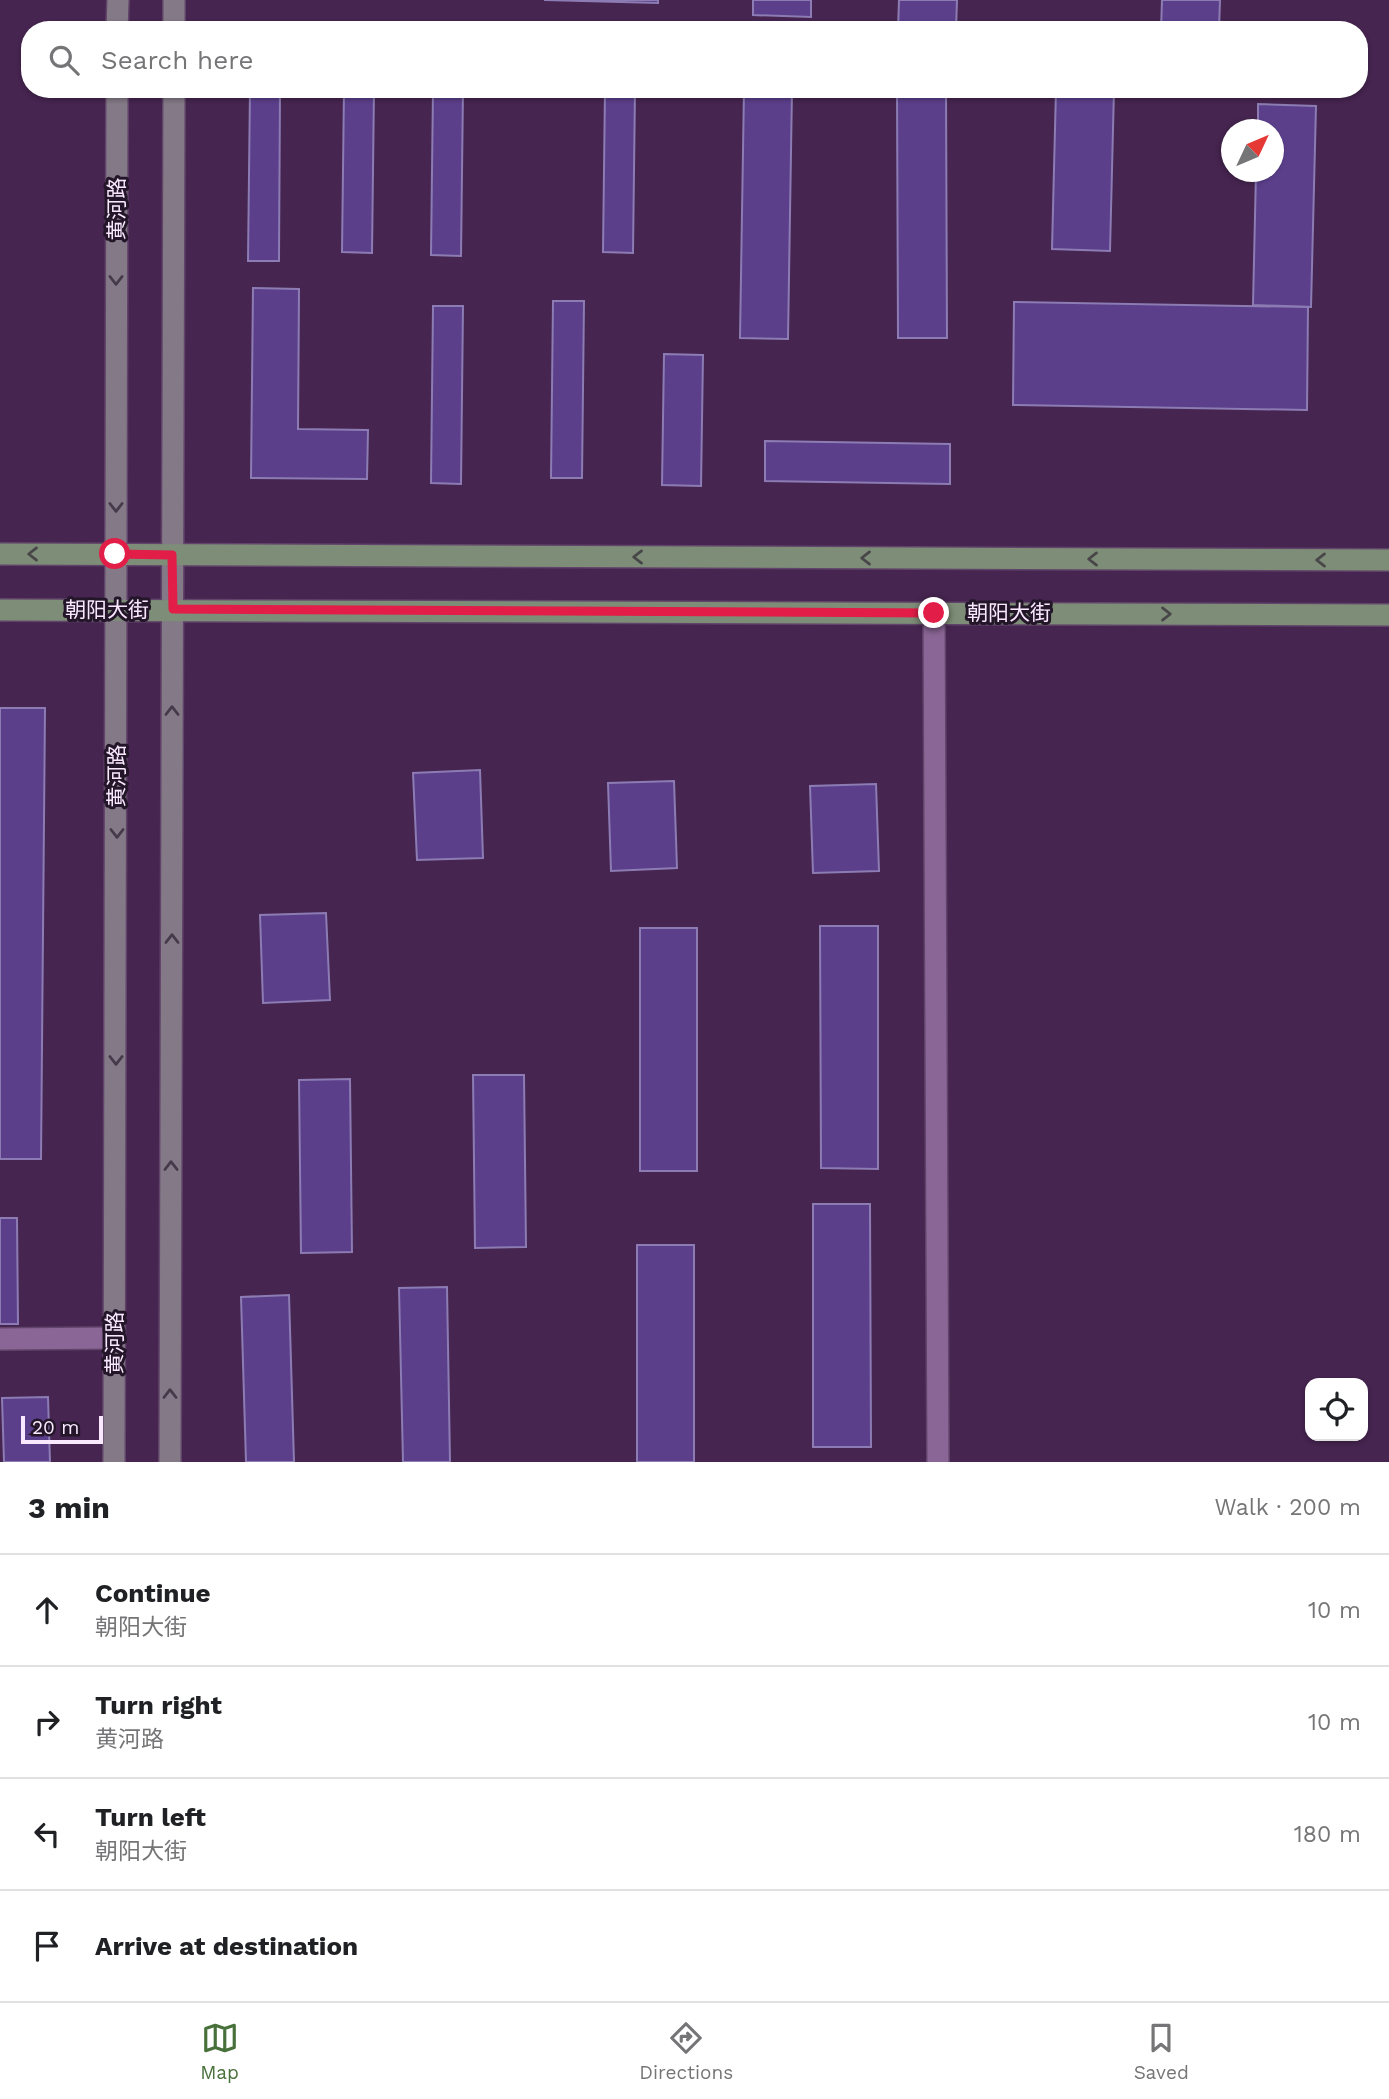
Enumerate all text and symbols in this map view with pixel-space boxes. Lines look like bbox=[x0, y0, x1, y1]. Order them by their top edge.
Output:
search box bbox=[21, 21, 1368, 98]
icon: search bbox=[45, 41, 83, 79]
text: Search here bbox=[101, 45, 253, 75]
north arrow bbox=[1221, 119, 1284, 182]
street label: 黄河路 bbox=[104, 178, 129, 241]
one-way arrow bbox=[109, 275, 124, 286]
one-way arrow bbox=[108, 503, 124, 513]
route start bbox=[99, 538, 130, 569]
one-way arrow bbox=[27, 546, 38, 562]
one-way arrow bbox=[633, 549, 643, 565]
one-way arrow bbox=[860, 550, 871, 566]
one-way arrow bbox=[1088, 551, 1098, 567]
one-way arrow bbox=[1315, 552, 1326, 568]
street label: 朝阳大街 bbox=[65, 597, 149, 622]
route end bbox=[918, 597, 949, 628]
street label: 朝阳大街 bbox=[967, 600, 1051, 625]
one-way arrow bbox=[1161, 606, 1171, 622]
one-way arrow bbox=[164, 706, 180, 716]
street label: 黄河路 bbox=[104, 745, 129, 808]
one-way arrow bbox=[109, 828, 125, 839]
one-way arrow bbox=[164, 933, 180, 944]
one-way arrow bbox=[108, 1056, 124, 1066]
one-way arrow bbox=[163, 1161, 179, 1171]
street label: 黄河路 bbox=[102, 1312, 127, 1375]
map controls bbox=[1305, 1378, 1368, 1441]
button: locate bbox=[1305, 1378, 1368, 1441]
one-way arrow bbox=[162, 1388, 178, 1399]
scale bar bbox=[21, 1413, 103, 1445]
text: 20 m bbox=[32, 1416, 79, 1439]
text: 3 min bbox=[28, 1490, 110, 1525]
text: Walk · 200 m bbox=[1215, 1494, 1361, 1521]
text: Continue bbox=[95, 1578, 211, 1608]
icon: ahead bbox=[28, 1591, 66, 1629]
text: 10 m bbox=[1308, 1597, 1361, 1624]
text: 朝阳大街 bbox=[95, 1614, 187, 1641]
text: Turn right bbox=[95, 1690, 222, 1720]
icon: right bbox=[28, 1703, 66, 1741]
text: 10 m bbox=[1308, 1709, 1361, 1736]
text: 黄河路 bbox=[95, 1726, 164, 1753]
text: Turn left bbox=[95, 1802, 206, 1832]
icon: left bbox=[28, 1815, 66, 1853]
text: 180 m bbox=[1294, 1821, 1361, 1848]
text: 朝阳大街 bbox=[95, 1838, 187, 1865]
icon: arrive bbox=[28, 1927, 66, 1965]
text: Arrive at destination bbox=[95, 1931, 358, 1961]
tab: Map bbox=[200, 2019, 239, 2084]
tab: Directions bbox=[639, 2019, 733, 2084]
tab: Saved bbox=[1134, 2019, 1189, 2084]

